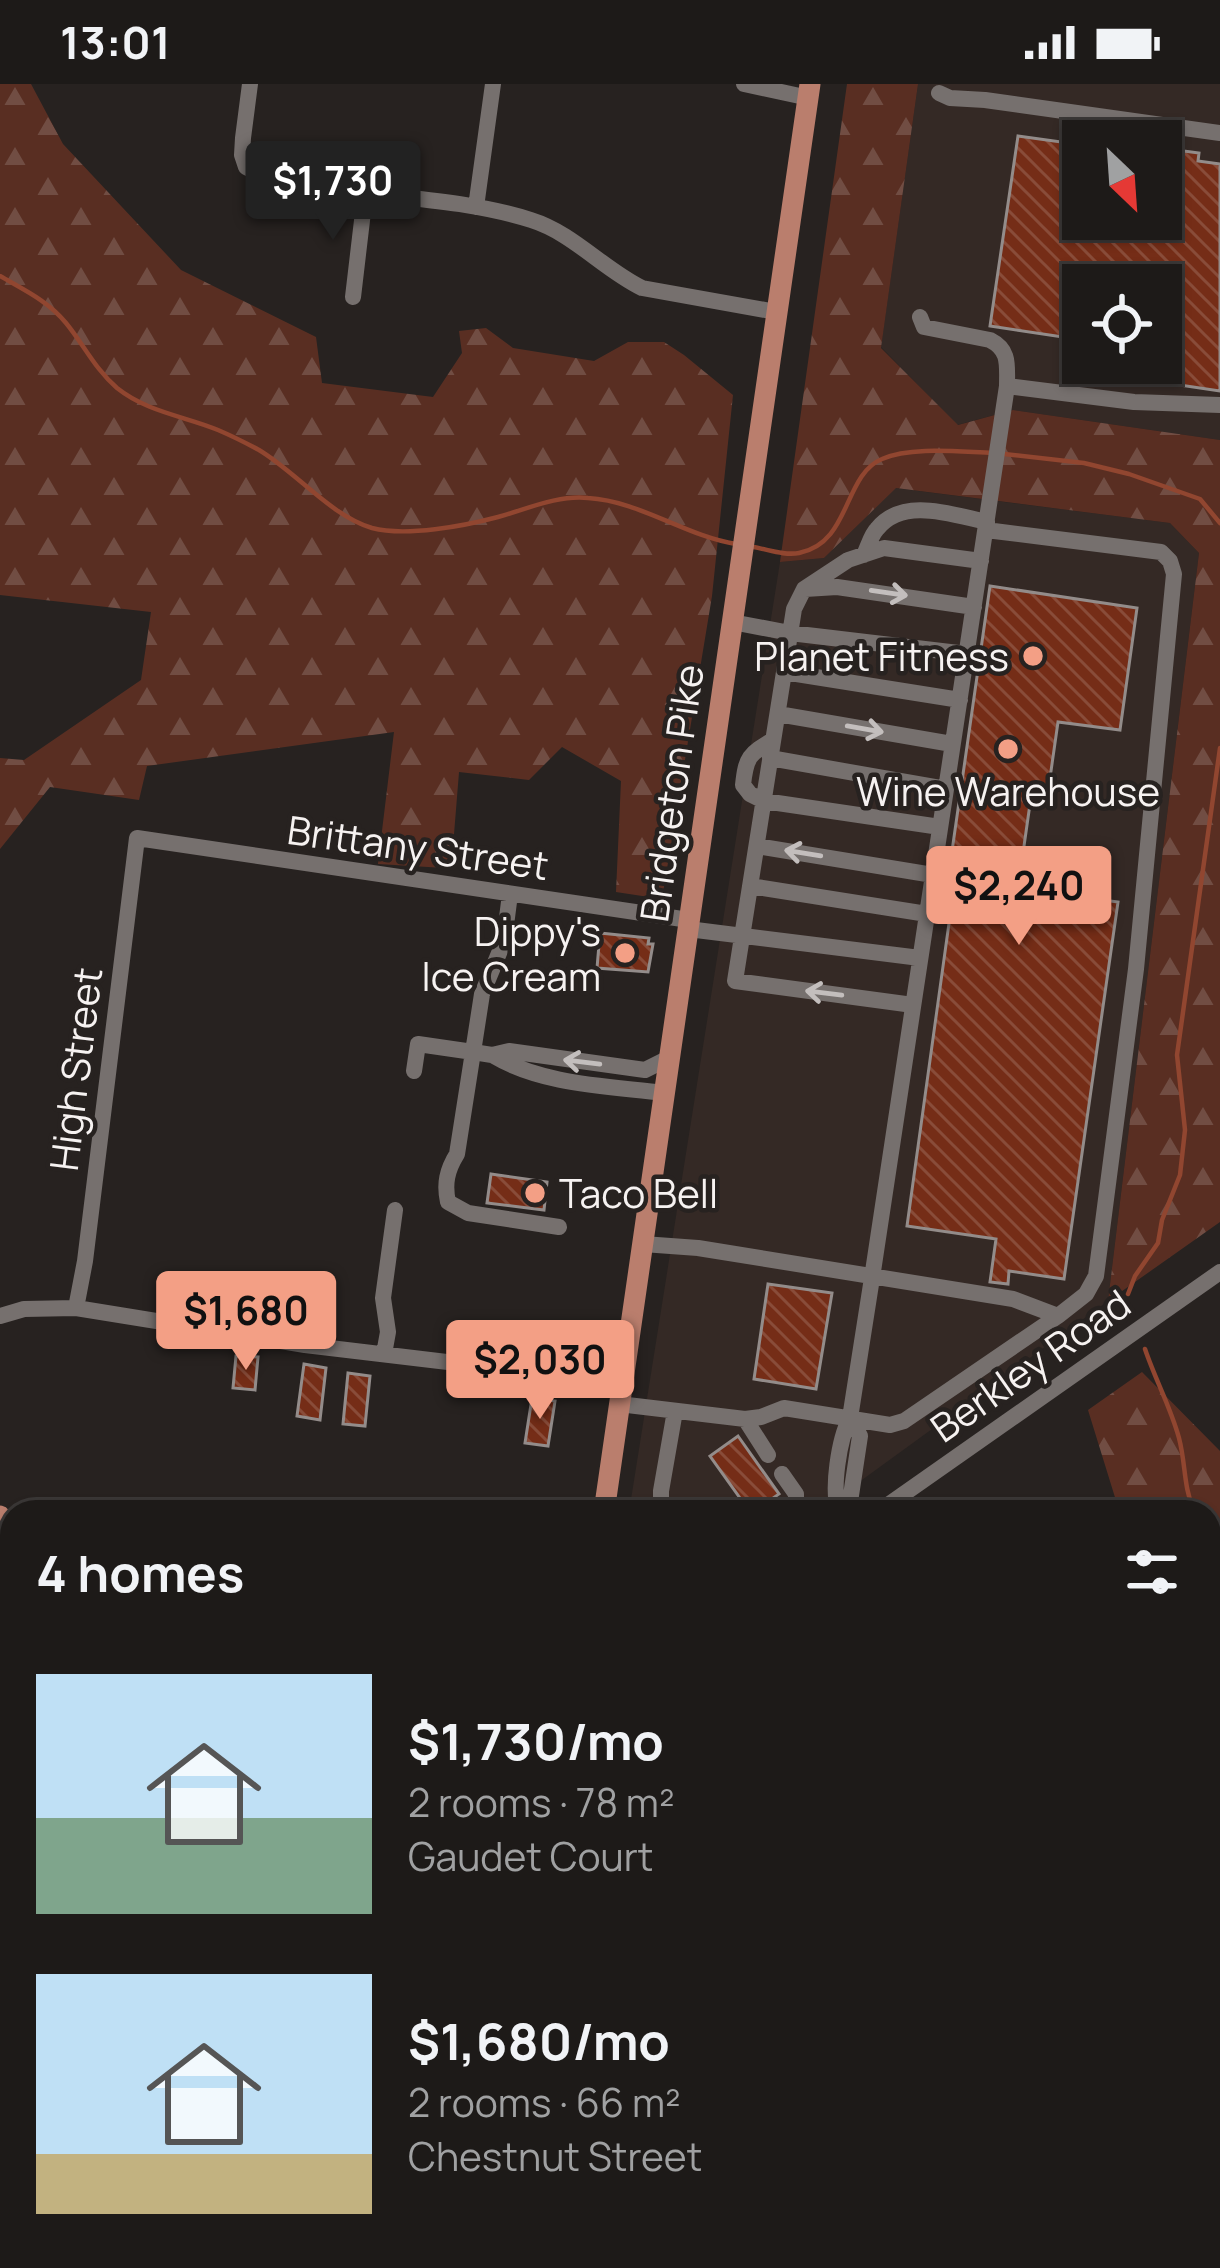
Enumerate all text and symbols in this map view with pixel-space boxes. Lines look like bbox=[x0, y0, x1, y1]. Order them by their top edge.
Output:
text: 13:01 bbox=[60, 11, 171, 73]
north arrow bbox=[1062, 120, 1182, 240]
map controls bbox=[1062, 120, 1182, 384]
pin: $1,730 bbox=[235, 141, 431, 243]
text: $1,730 bbox=[273, 153, 394, 207]
button: locate bbox=[1062, 264, 1182, 384]
one-way arrow bbox=[869, 582, 908, 605]
place label: Planet Fitness bbox=[754, 629, 1009, 683]
marker: Planet Fitness bbox=[1020, 643, 1046, 669]
street label: Bridgeton Pike bbox=[626, 661, 716, 925]
one-way arrow bbox=[845, 718, 884, 741]
marker: Wine Warehouse bbox=[995, 736, 1021, 762]
place label: Wine Warehouse bbox=[856, 764, 1160, 818]
street label: Brittany Street bbox=[284, 802, 552, 892]
one-way arrow bbox=[785, 841, 824, 864]
pin: $2,240 bbox=[921, 846, 1117, 948]
text: $2,240 bbox=[953, 858, 1085, 912]
place label: Dippy's Ice Cream bbox=[422, 904, 601, 1003]
marker: Dippy's Ice Cream bbox=[612, 940, 638, 966]
street label: High Street bbox=[36, 964, 114, 1174]
one-way arrow bbox=[805, 981, 844, 1004]
one-way arrow bbox=[563, 1051, 602, 1073]
place label: Taco Bell bbox=[559, 1166, 718, 1220]
marker: Taco Bell bbox=[522, 1180, 548, 1206]
pin: $1,680 bbox=[148, 1271, 344, 1373]
street label: Berkley Road bbox=[919, 1276, 1141, 1454]
text: $1,680 bbox=[183, 1283, 309, 1337]
pin: $2,030 bbox=[442, 1320, 638, 1422]
text: $2,030 bbox=[473, 1332, 607, 1386]
text: 4 homes bbox=[36, 1538, 244, 1607]
icon: filters bbox=[1119, 1539, 1185, 1605]
text: $1,730/mo bbox=[408, 1706, 664, 1775]
icon: home bbox=[132, 1722, 276, 1866]
text: 2 rooms · 78 m² bbox=[408, 1775, 675, 1829]
text: Gaudet Court bbox=[408, 1829, 653, 1883]
text: $1,680/mo bbox=[408, 2006, 670, 2075]
icon: home bbox=[132, 2022, 276, 2166]
text: 2 rooms · 66 m² bbox=[408, 2075, 681, 2129]
text: Chestnut Street bbox=[408, 2129, 702, 2183]

